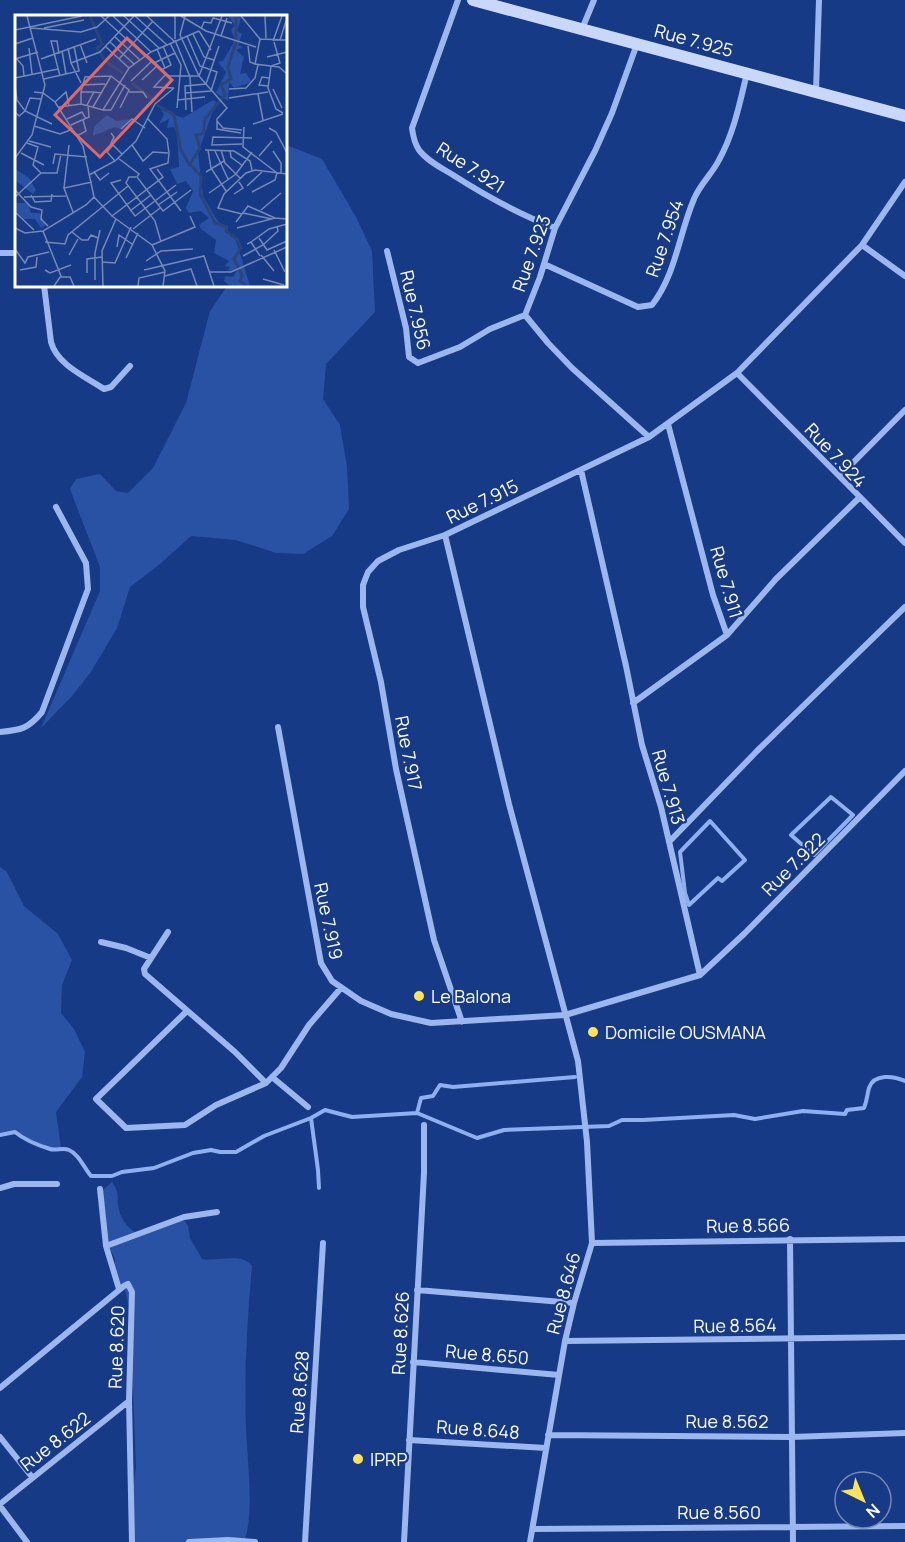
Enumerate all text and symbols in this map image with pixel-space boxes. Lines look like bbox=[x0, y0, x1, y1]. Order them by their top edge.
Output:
inset map bbox=[15, 15, 286, 286]
street label: Rue 7.925 bbox=[652, 18, 736, 62]
street label: Rue 7.921 bbox=[432, 136, 510, 198]
street label: Rue 7.954 bbox=[640, 196, 688, 280]
street label: Rue 7.923 bbox=[506, 211, 556, 295]
street label: Rue 7.956 bbox=[395, 268, 437, 352]
street label: Rue 7.924 bbox=[800, 417, 872, 493]
street label: Rue 7.915 bbox=[442, 473, 522, 529]
street label: Rue 7.911 bbox=[705, 543, 749, 621]
street label: Rue 7.917 bbox=[390, 714, 428, 792]
street label: Rue 7.913 bbox=[647, 747, 691, 827]
street label: Rue 7.922 bbox=[756, 827, 830, 901]
street label: Rue 7.919 bbox=[309, 880, 349, 962]
place label: Le Balona bbox=[431, 984, 511, 1008]
marker: Le Balona bbox=[412, 989, 426, 1003]
place label: Domicile OUSMANA bbox=[605, 1020, 766, 1044]
marker: Domicile OUSMANA bbox=[586, 1025, 600, 1039]
street label: Rue 8.566 bbox=[706, 1212, 790, 1238]
street label: Rue 8.646 bbox=[541, 1249, 585, 1337]
street label: Rue 8.626 bbox=[386, 1291, 414, 1375]
street label: Rue 8.620 bbox=[103, 1305, 129, 1389]
street label: Rue 8.564 bbox=[693, 1312, 777, 1338]
street label: Rue 8.650 bbox=[444, 1338, 530, 1370]
street label: Rue 8.628 bbox=[284, 1350, 314, 1434]
street label: Rue 8.622 bbox=[15, 1406, 95, 1476]
street label: Rue 8.562 bbox=[686, 1409, 769, 1433]
street label: Rue 8.648 bbox=[436, 1414, 520, 1444]
place label: IPRP bbox=[370, 1447, 407, 1471]
marker: IPRP bbox=[351, 1452, 365, 1466]
north arrow bbox=[833, 1470, 893, 1530]
text: N bbox=[862, 1499, 885, 1523]
street label: Rue 8.560 bbox=[677, 1500, 761, 1524]

